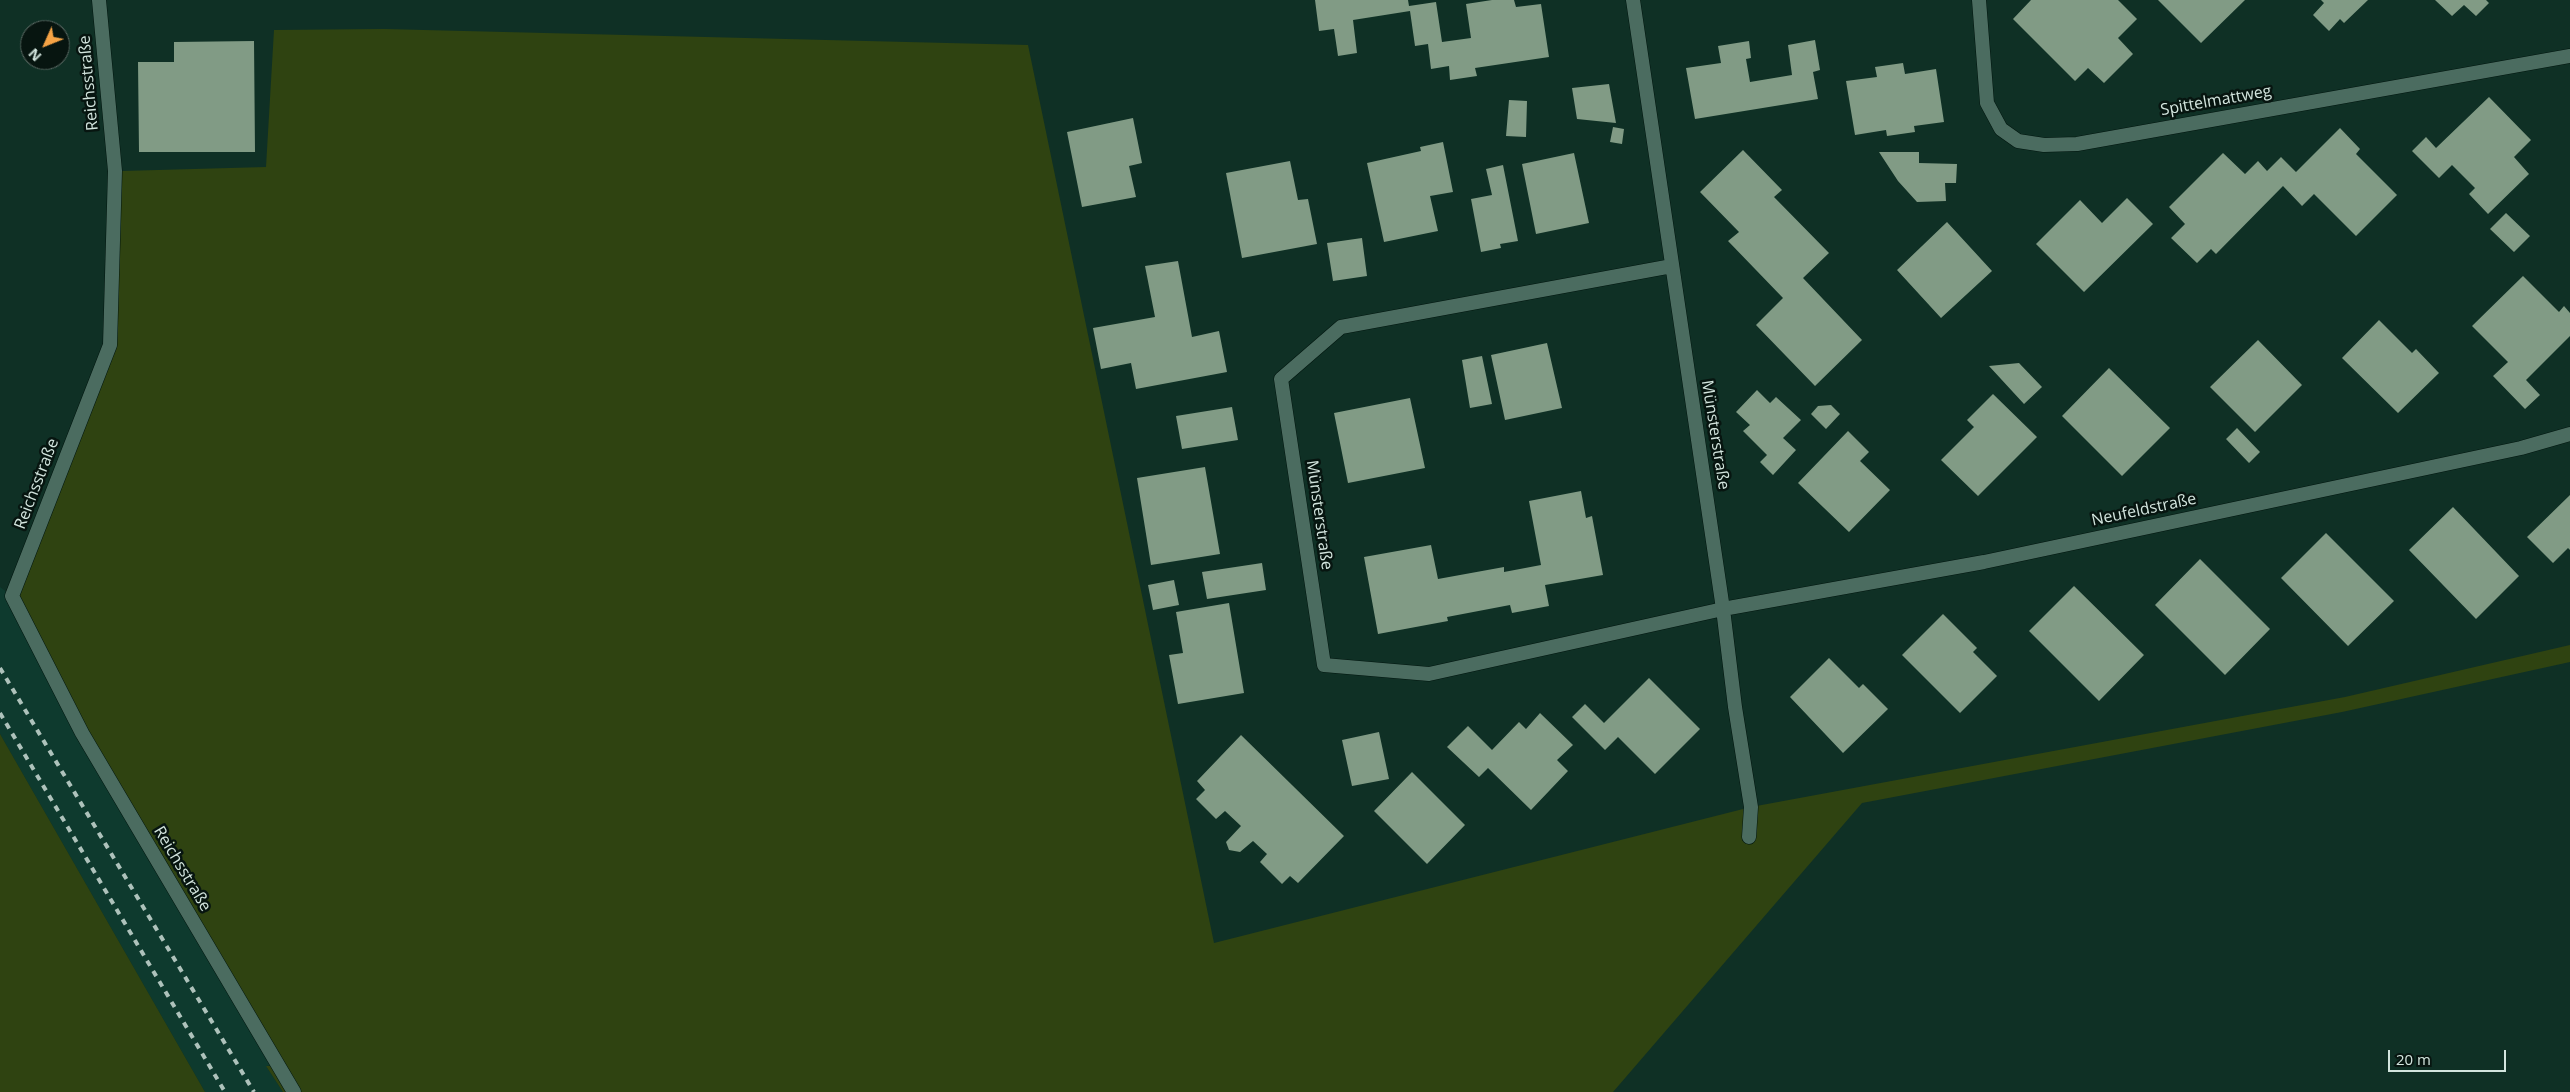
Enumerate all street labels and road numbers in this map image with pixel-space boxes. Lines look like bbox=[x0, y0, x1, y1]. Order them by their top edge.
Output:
street label: Reichsstraße bbox=[75, 34, 103, 132]
street label: Spittelmattweg bbox=[2159, 82, 2273, 120]
street label: Münsterstraße bbox=[1697, 379, 1733, 491]
street label: Reichsstraße bbox=[11, 436, 63, 532]
street label: Münsterstraße bbox=[1302, 459, 1336, 571]
street label: Neufeldstraße bbox=[2090, 490, 2198, 530]
street label: Reichsstraße bbox=[149, 823, 215, 915]

